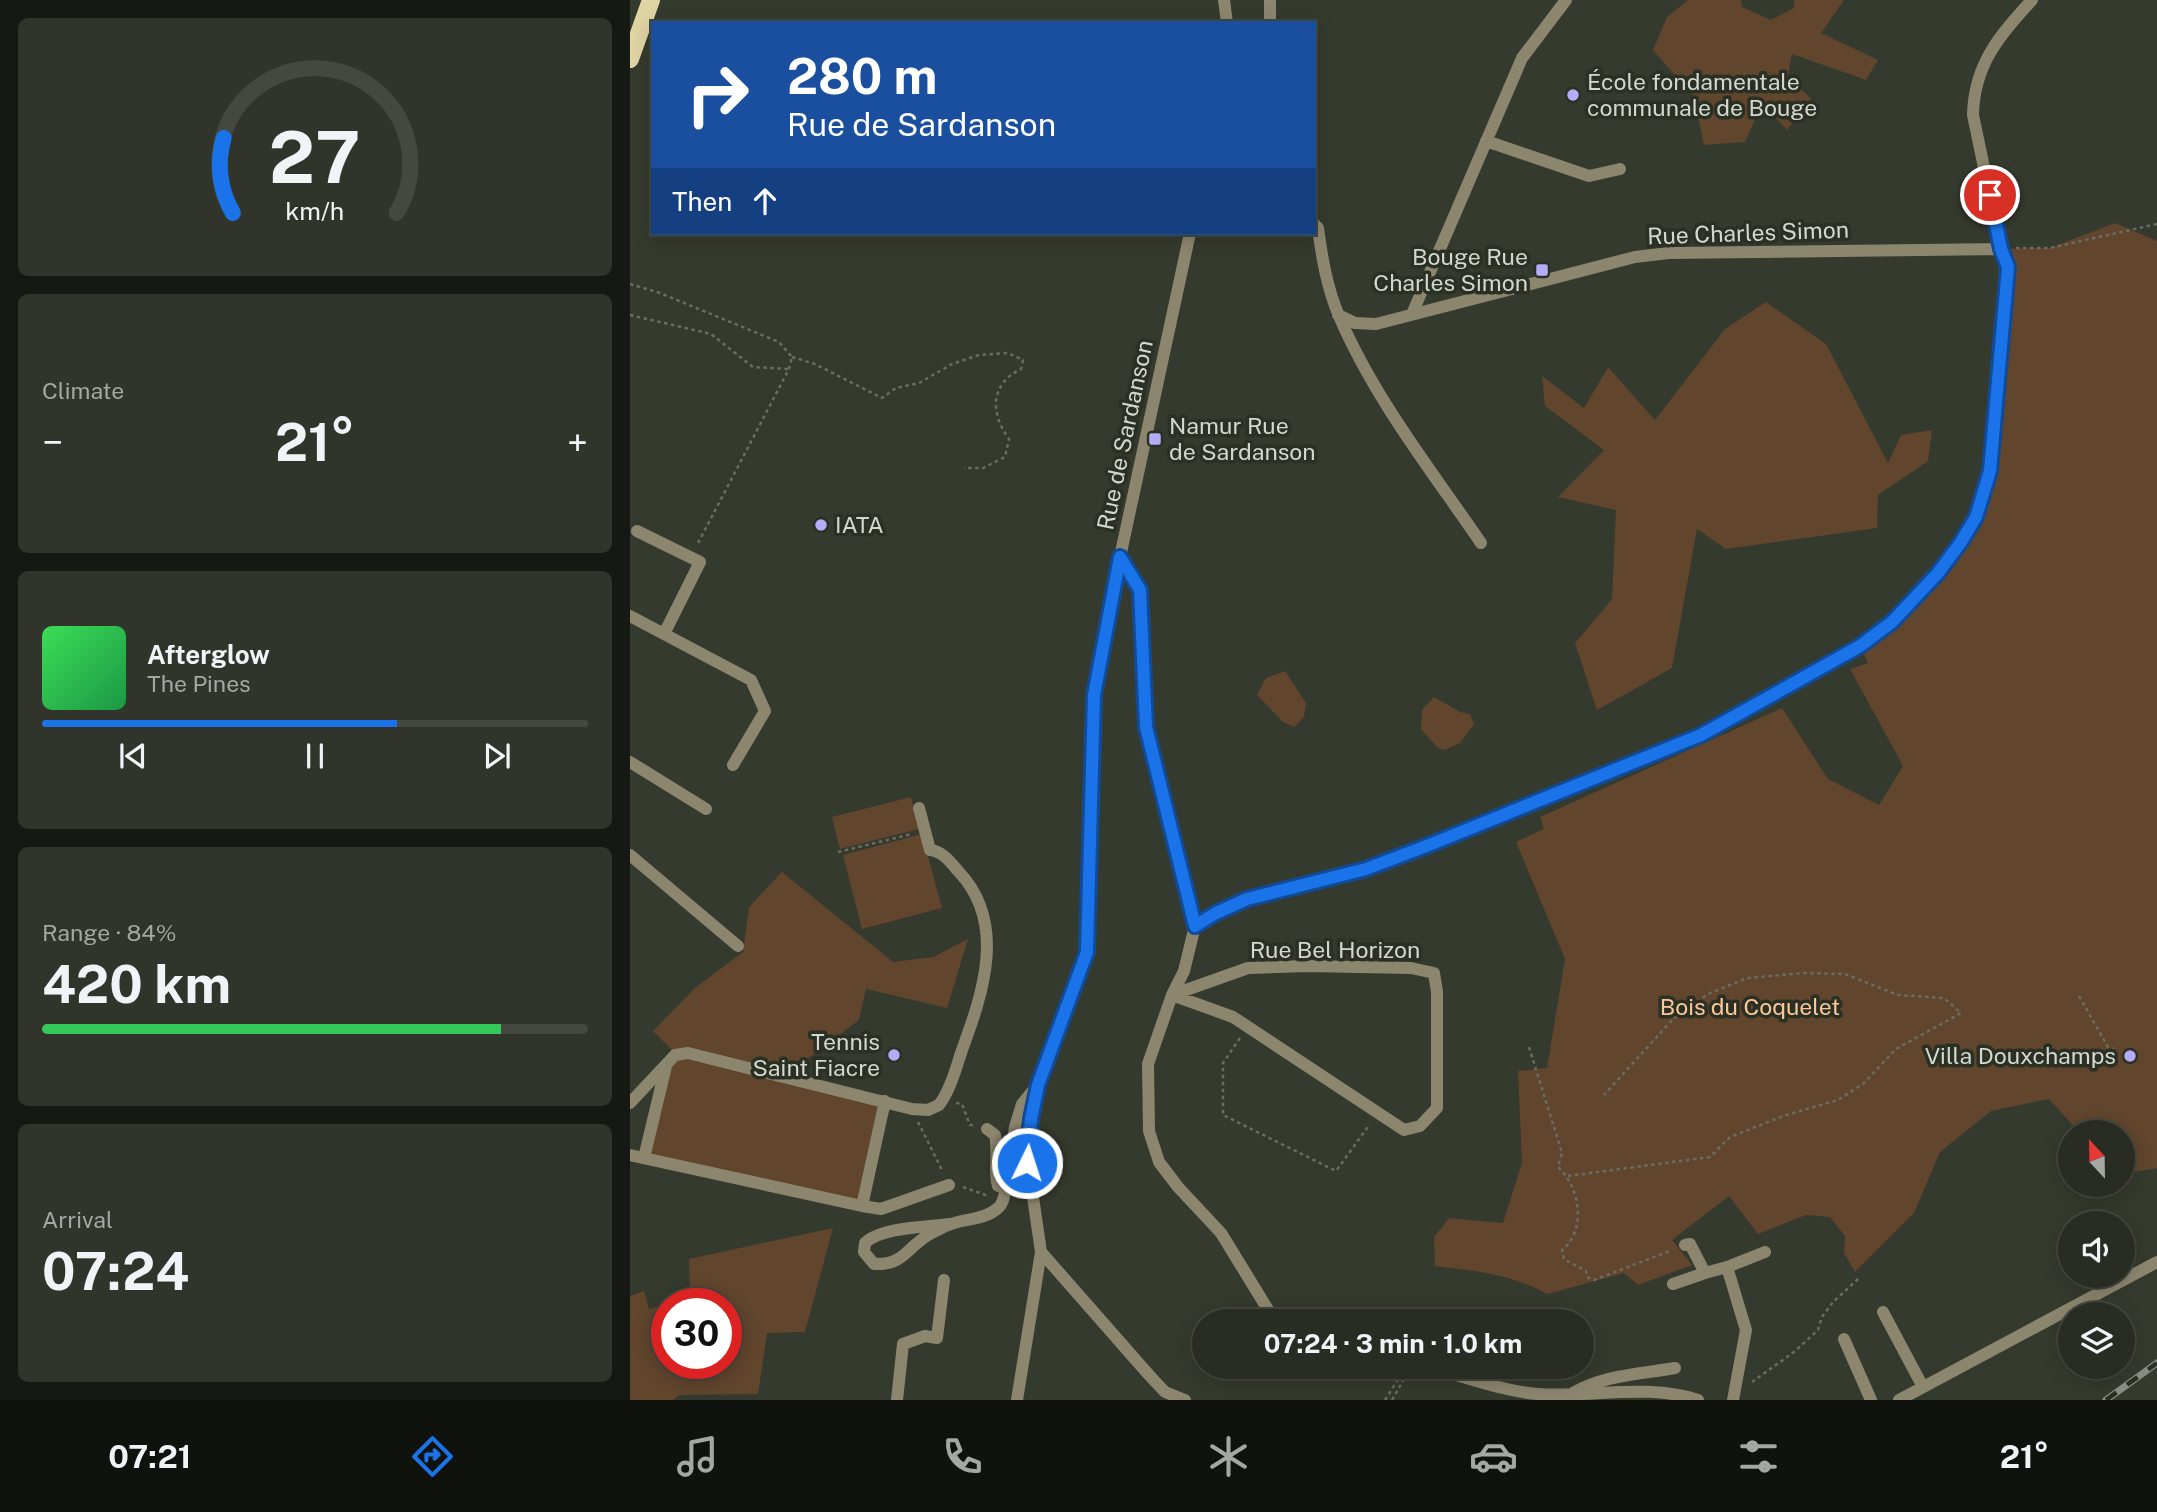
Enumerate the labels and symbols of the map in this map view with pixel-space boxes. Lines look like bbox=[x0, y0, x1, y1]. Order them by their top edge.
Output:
place label: École fondamentale communale de Bouge bbox=[1587, 68, 1817, 121]
marker: École fondamentale communale de Bouge bbox=[1565, 87, 1581, 103]
pin bbox=[1960, 165, 2020, 225]
street label: Rue Charles Simon bbox=[1647, 215, 1849, 250]
place label: Bouge Rue Charles Simon bbox=[1373, 243, 1528, 296]
marker: Bouge Rue Charles Simon bbox=[1534, 262, 1550, 278]
street label: Rue de Sardanson bbox=[1091, 337, 1158, 532]
place label: Namur Rue de Sardanson bbox=[1169, 412, 1316, 465]
marker: Namur Rue de Sardanson bbox=[1147, 431, 1163, 447]
place label: IATA bbox=[835, 511, 884, 538]
marker: IATA bbox=[813, 517, 829, 533]
street label: Rue Bel Horizon bbox=[1250, 936, 1420, 963]
park label: Bois du Coquelet bbox=[1660, 993, 1840, 1020]
place label: Tennis Saint Fiacre bbox=[753, 1028, 880, 1081]
place label: Villa Douxchamps bbox=[1925, 1042, 2116, 1069]
marker: Tennis Saint Fiacre bbox=[886, 1047, 902, 1063]
marker: Villa Douxchamps bbox=[2122, 1048, 2138, 1064]
north arrow bbox=[2058, 1120, 2135, 1197]
position arrow bbox=[990, 1126, 1064, 1200]
speed limit sign: 30 bbox=[651, 1288, 742, 1379]

